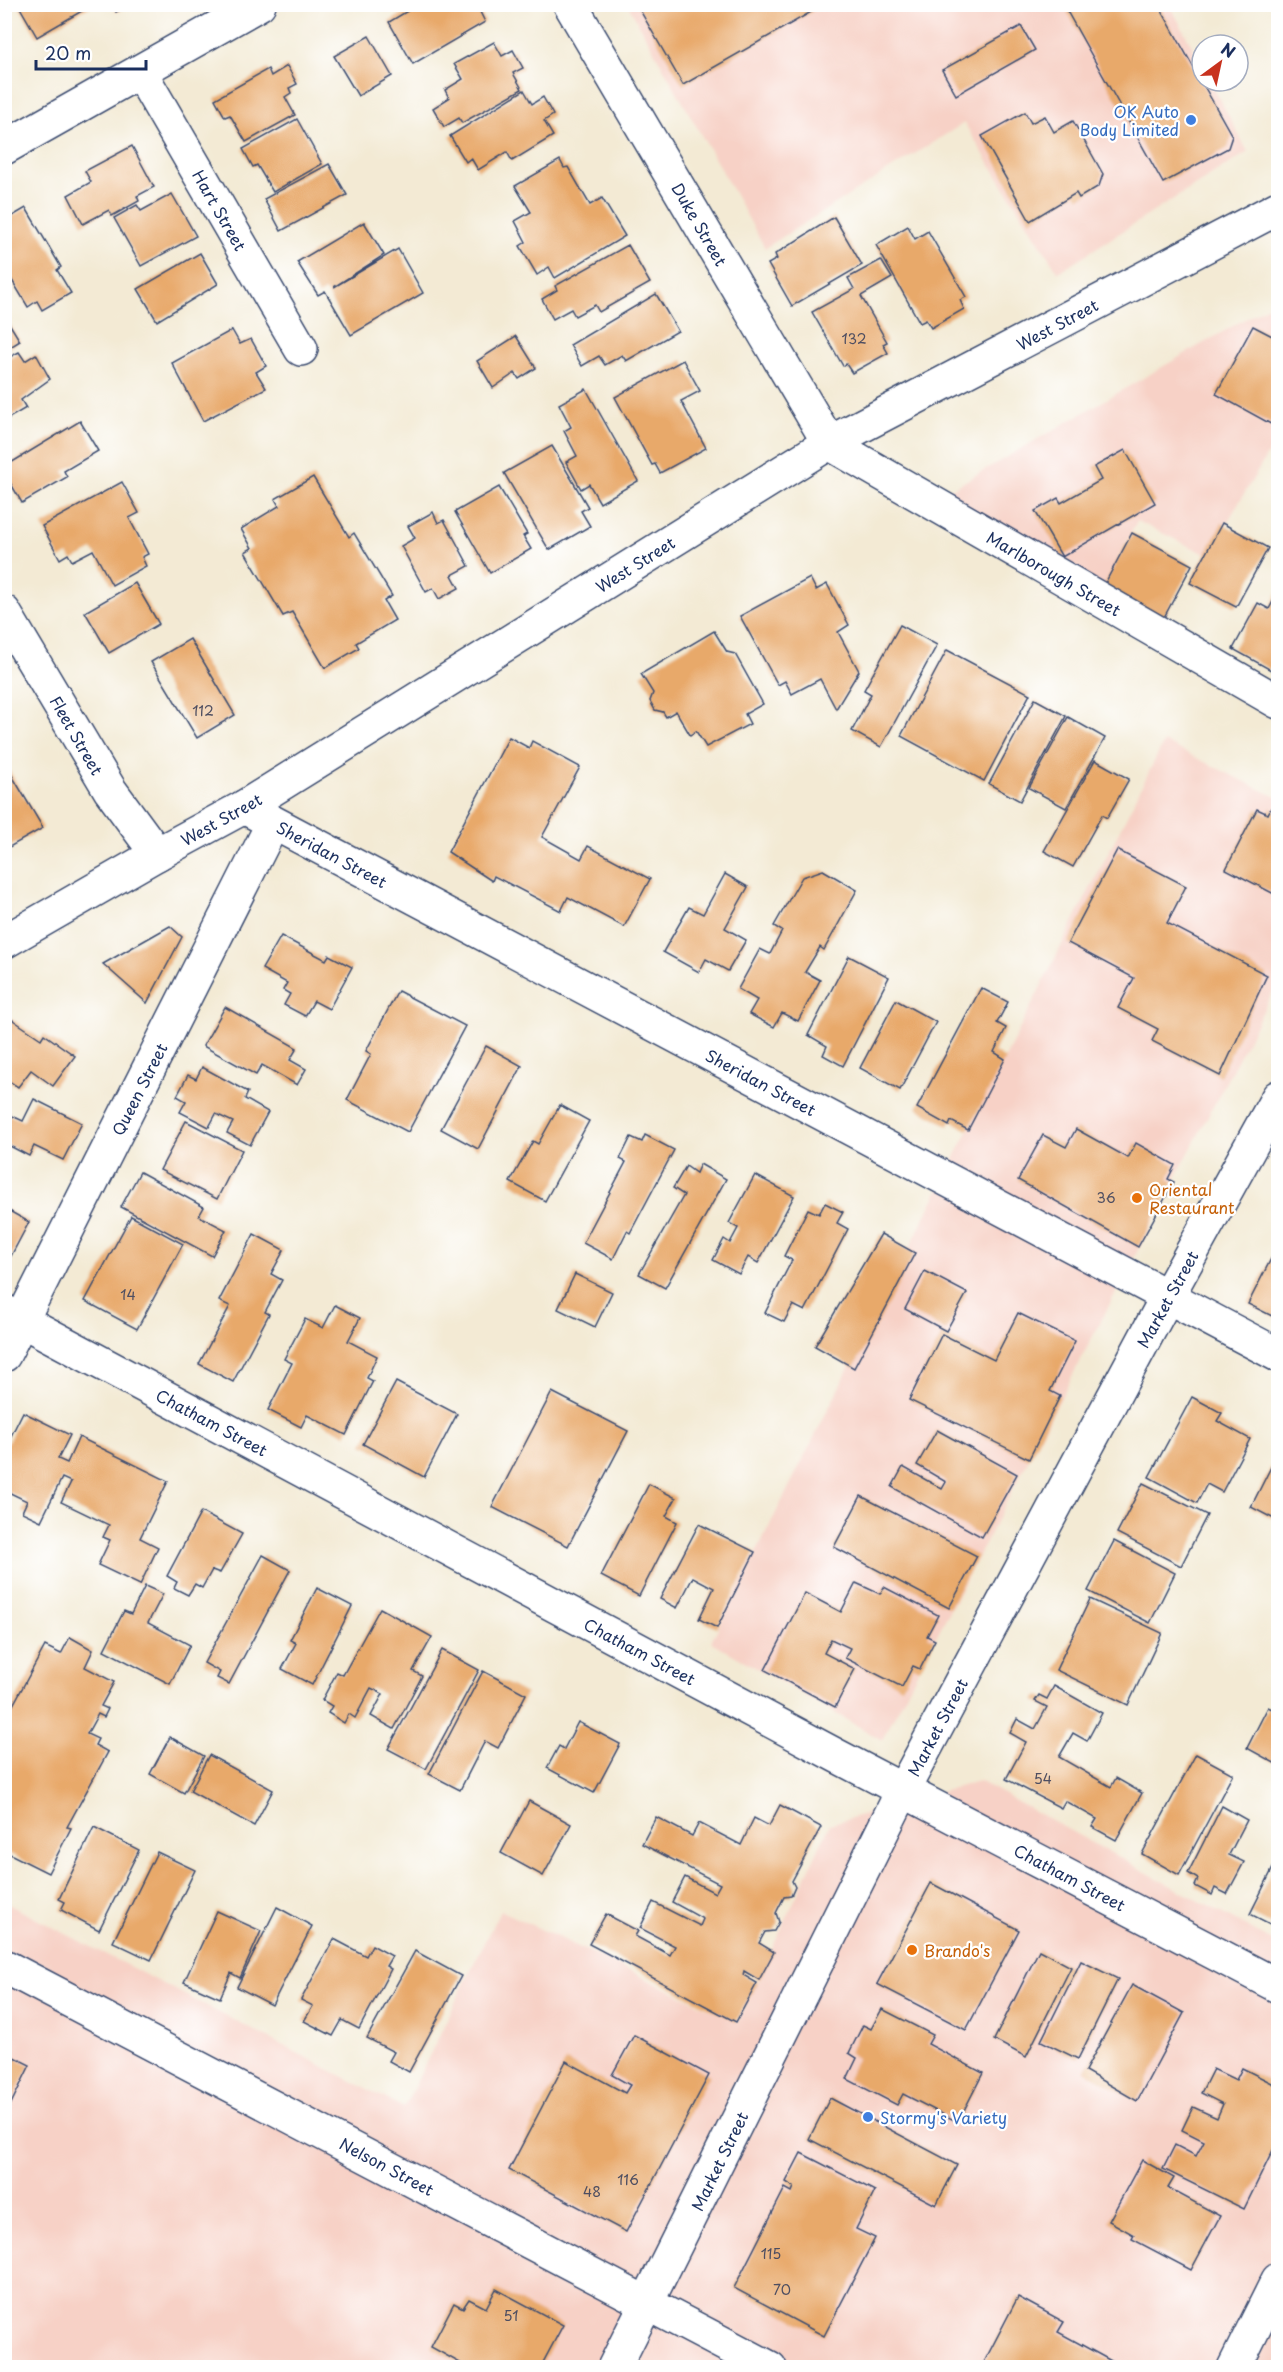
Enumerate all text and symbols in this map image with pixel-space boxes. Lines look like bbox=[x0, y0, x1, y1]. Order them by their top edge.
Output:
scale bar bbox=[36, 33, 146, 71]
north arrow bbox=[1190, 33, 1250, 93]
text: N bbox=[1217, 36, 1241, 63]
text: 20 m bbox=[45, 39, 91, 66]
place label: OK Auto Body Limited bbox=[1080, 99, 1179, 141]
marker: OK Auto Body Limited bbox=[1184, 113, 1198, 127]
street label: Hart Street bbox=[187, 165, 253, 255]
street label: Duke Street bbox=[666, 178, 734, 270]
street label: West Street bbox=[1012, 292, 1103, 356]
house number: 132 bbox=[841, 328, 867, 349]
street label: Marlborough Street bbox=[982, 525, 1126, 621]
street label: West Street bbox=[591, 530, 680, 598]
street label: Fleet Street bbox=[45, 691, 110, 779]
house number: 112 bbox=[192, 700, 214, 721]
street label: West Street bbox=[176, 787, 266, 851]
street label: Sheridan Street bbox=[273, 815, 392, 893]
street label: Queen Street bbox=[105, 1038, 173, 1139]
street label: Sheridan Street bbox=[702, 1043, 821, 1121]
place label: Oriental Restaurant bbox=[1149, 1177, 1235, 1219]
house number: 36 bbox=[1096, 1187, 1116, 1208]
marker: Oriental Restaurant bbox=[1130, 1191, 1144, 1205]
street label: Market Street bbox=[1130, 1246, 1204, 1352]
house number: 14 bbox=[120, 1284, 136, 1305]
street label: Chatham Street bbox=[152, 1382, 272, 1462]
street label: Chatham Street bbox=[580, 1611, 700, 1691]
street label: Market Street bbox=[901, 1673, 973, 1780]
house number: 54 bbox=[1034, 1768, 1052, 1789]
street label: Chatham Street bbox=[1010, 1837, 1130, 1917]
place label: Brando's bbox=[924, 1938, 990, 1962]
marker: Brando's bbox=[905, 1943, 919, 1957]
place label: Stormy's Variety bbox=[880, 2105, 1007, 2129]
street label: Market Street bbox=[685, 2107, 754, 2215]
marker: Stormy's Variety bbox=[861, 2110, 875, 2124]
street label: Nelson Street bbox=[336, 2131, 439, 2201]
house number: 116 bbox=[617, 2169, 639, 2190]
house number: 48 bbox=[583, 2181, 601, 2202]
house number: 115 bbox=[761, 2243, 781, 2264]
house number: 70 bbox=[773, 2279, 791, 2300]
house number: 51 bbox=[504, 2305, 518, 2326]

